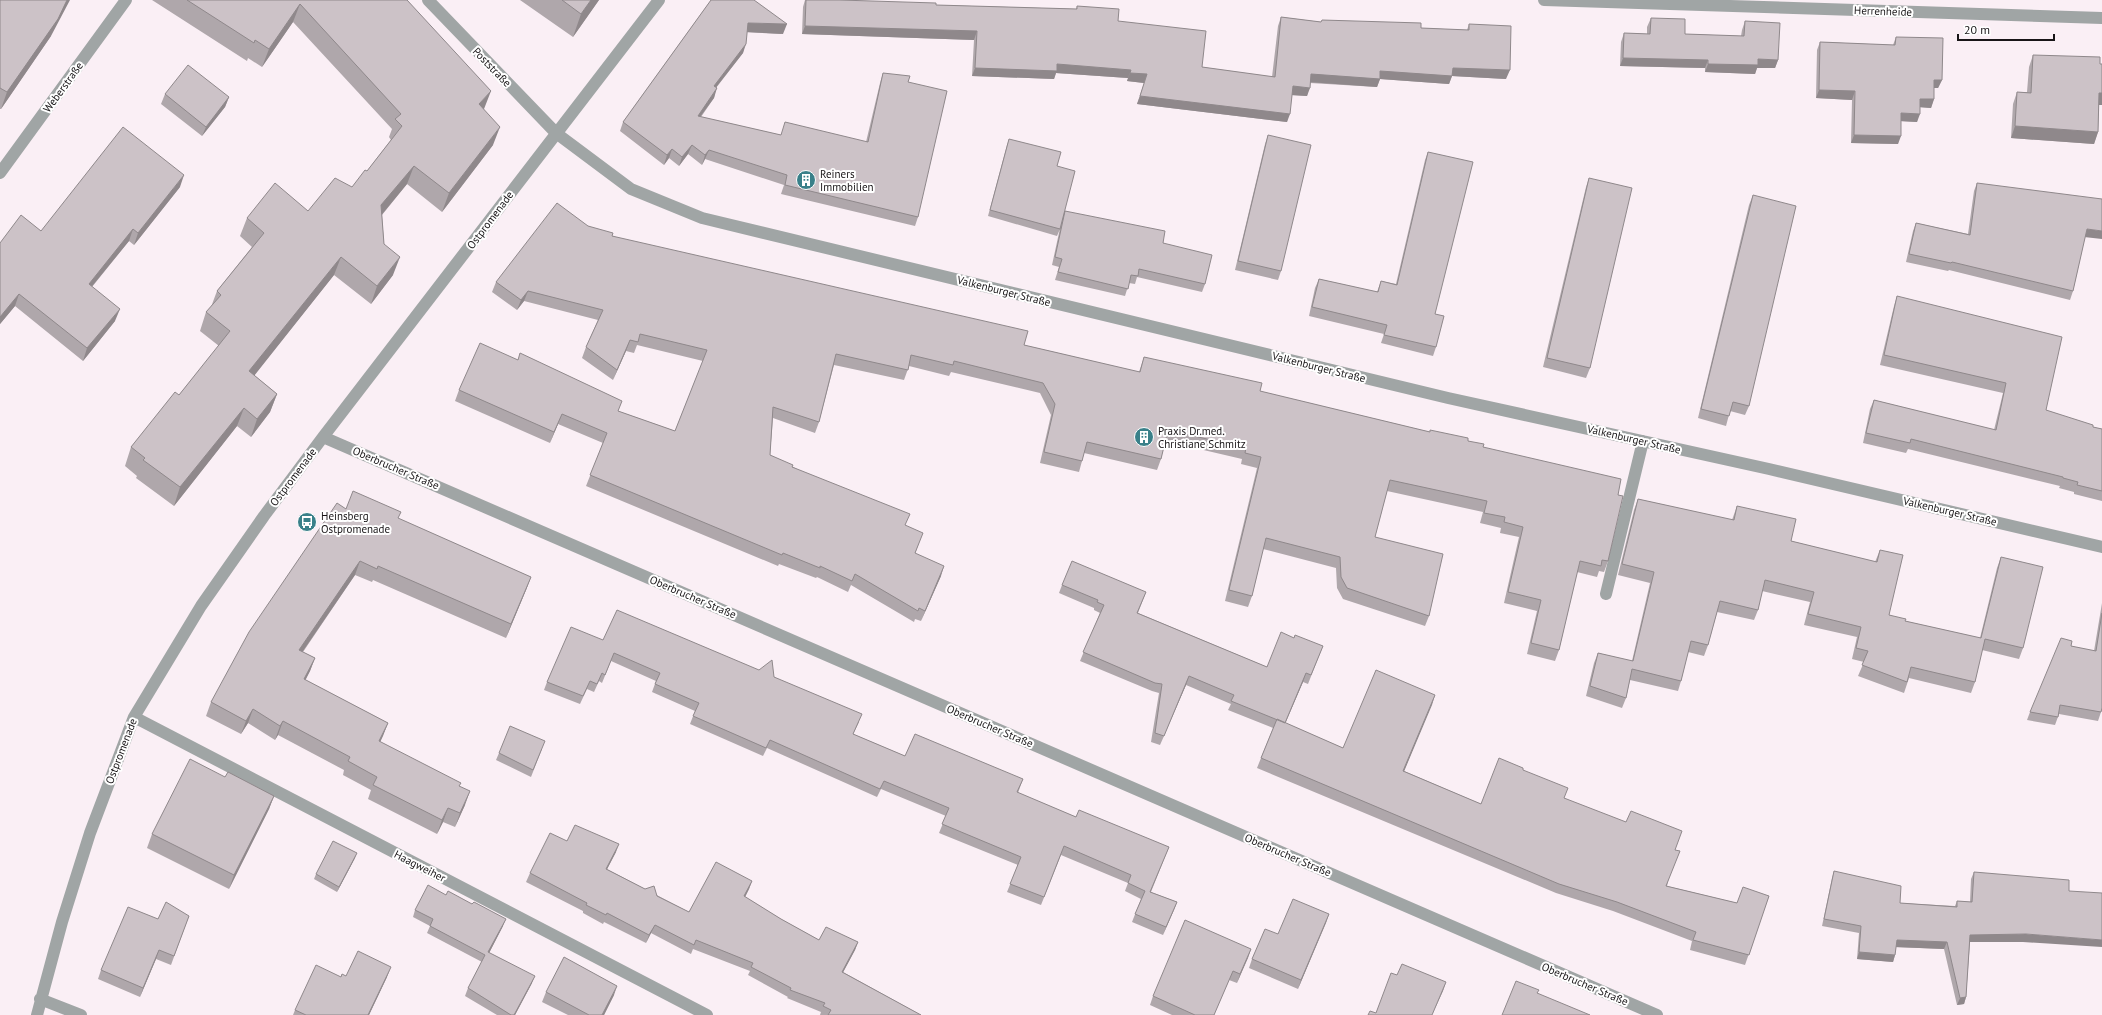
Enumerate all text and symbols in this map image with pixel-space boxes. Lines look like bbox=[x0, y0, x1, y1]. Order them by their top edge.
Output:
street label: Herrenheide bbox=[1854, 3, 1913, 19]
scale bar bbox=[1958, 16, 2054, 42]
text: 20 m bbox=[1964, 22, 1990, 37]
street label: Poststraße bbox=[470, 44, 515, 90]
street label: Weberstraße bbox=[40, 59, 86, 115]
place label: Reiners Immobilien bbox=[820, 167, 874, 194]
building icon: Reiners Immobilien bbox=[795, 169, 817, 191]
street label: Ostpromenade bbox=[464, 188, 517, 252]
street label: Valkenburger Straße bbox=[955, 272, 1053, 309]
street label: Valkenburger Straße bbox=[1270, 348, 1368, 385]
street label: Valkenburger Straße bbox=[1585, 421, 1683, 457]
place label: Praxis Dr.med. Christiane Schmitz bbox=[1158, 424, 1246, 451]
building icon: Praxis Dr.med. Christiane Schmitz bbox=[1133, 426, 1155, 448]
street label: Oberbrucher Straße bbox=[351, 443, 442, 493]
street label: Ostpromenade bbox=[267, 445, 320, 509]
street label: Valkenburger Straße bbox=[1901, 493, 1999, 529]
place label: Heinsberg Ostpromenade bbox=[321, 509, 390, 536]
bus stop icon: Heinsberg Ostpromenade bbox=[296, 511, 318, 533]
street label: Oberbrucher Straße bbox=[648, 572, 739, 622]
street label: Oberbrucher Straße bbox=[945, 701, 1036, 751]
street label: Ostpromenade bbox=[102, 716, 140, 786]
street label: Oberbrucher Straße bbox=[1243, 830, 1334, 880]
street label: Haagweiher bbox=[392, 847, 448, 885]
street label: Oberbrucher Straße bbox=[1540, 959, 1631, 1009]

